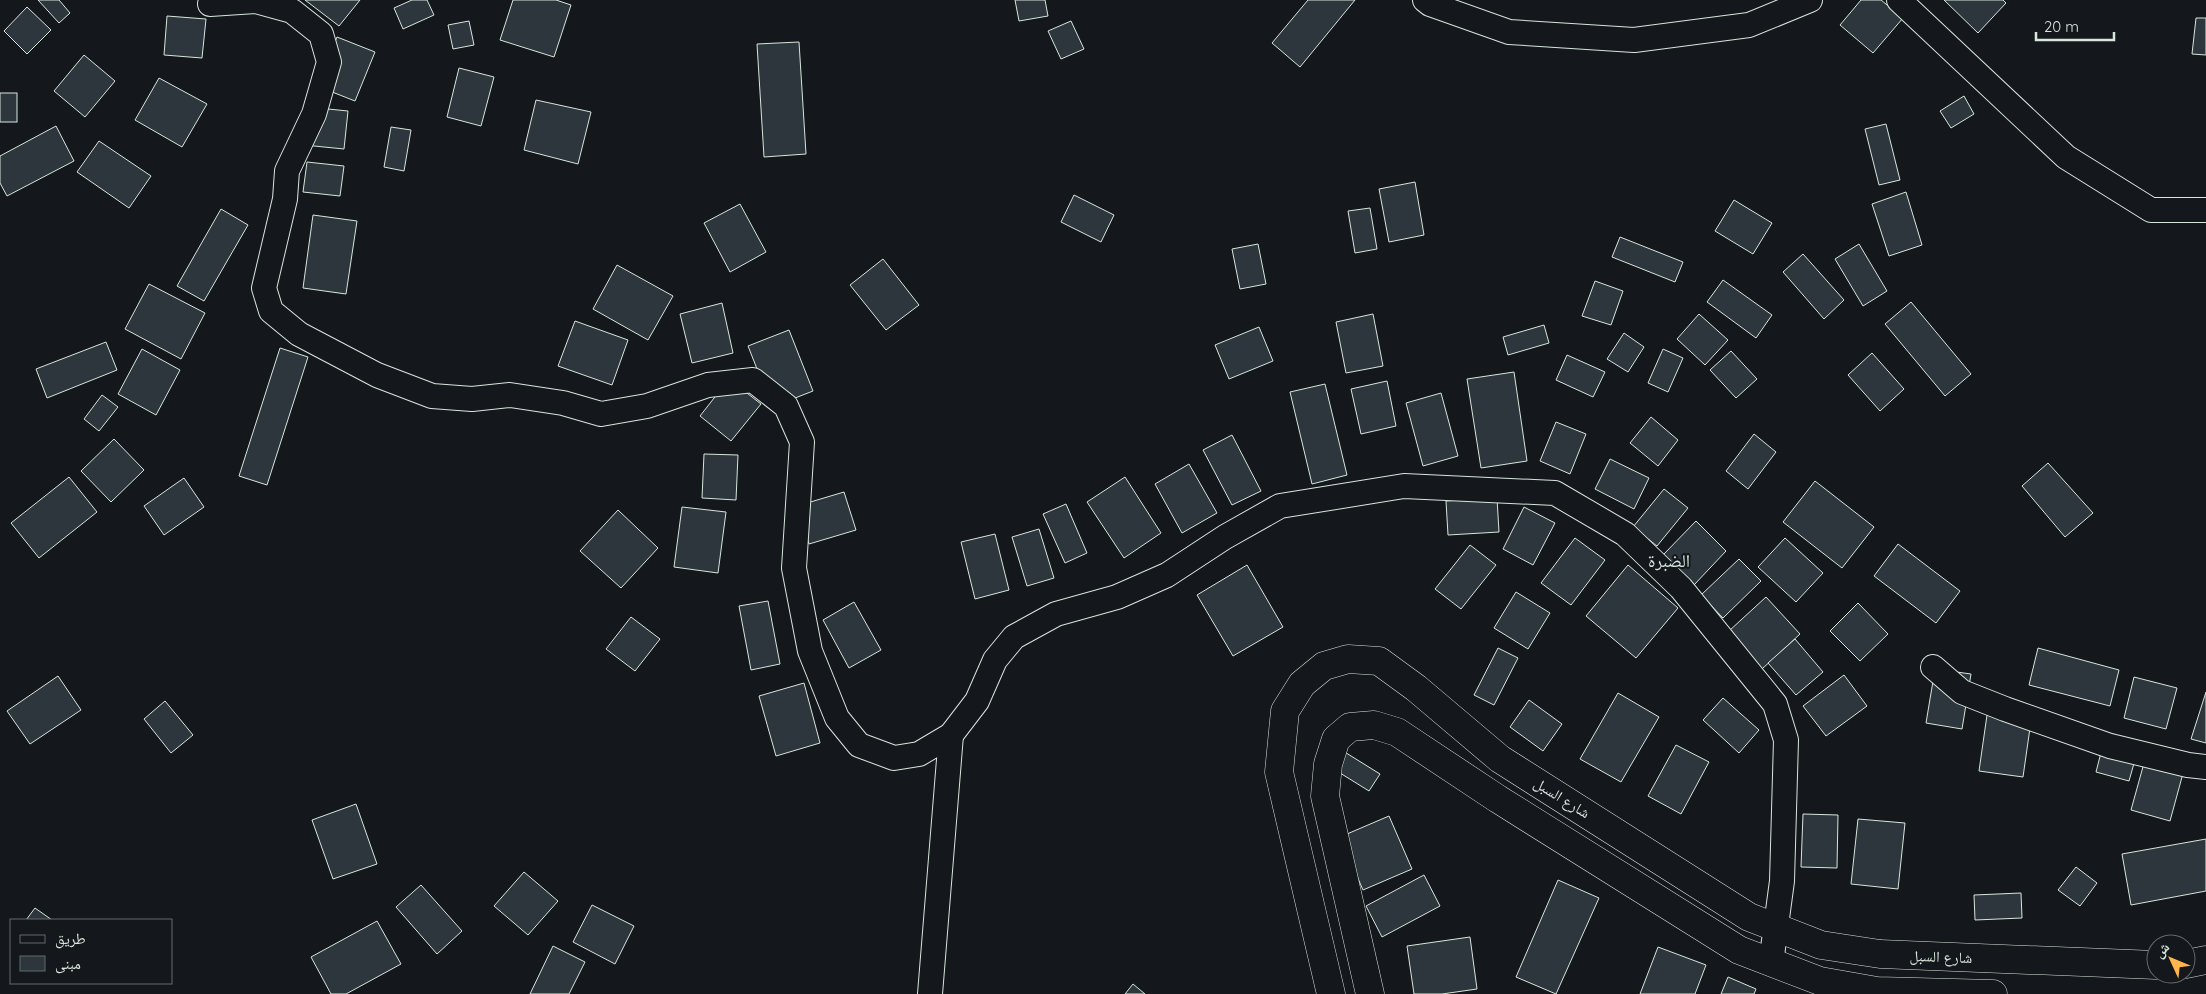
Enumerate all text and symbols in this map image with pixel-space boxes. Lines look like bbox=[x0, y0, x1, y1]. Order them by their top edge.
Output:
scale bar bbox=[2036, 10, 2114, 42]
text: 20 m bbox=[2044, 17, 2079, 36]
district label: الضبرة bbox=[1648, 549, 1690, 572]
street label: شارع السبل bbox=[1530, 773, 1594, 823]
legend bbox=[10, 919, 172, 984]
text: طريق bbox=[55, 929, 86, 949]
north arrow bbox=[2146, 934, 2196, 984]
text: ش bbox=[2150, 938, 2173, 962]
street label: شارع السبل bbox=[1909, 946, 1973, 968]
text: مبنى bbox=[55, 954, 81, 974]

